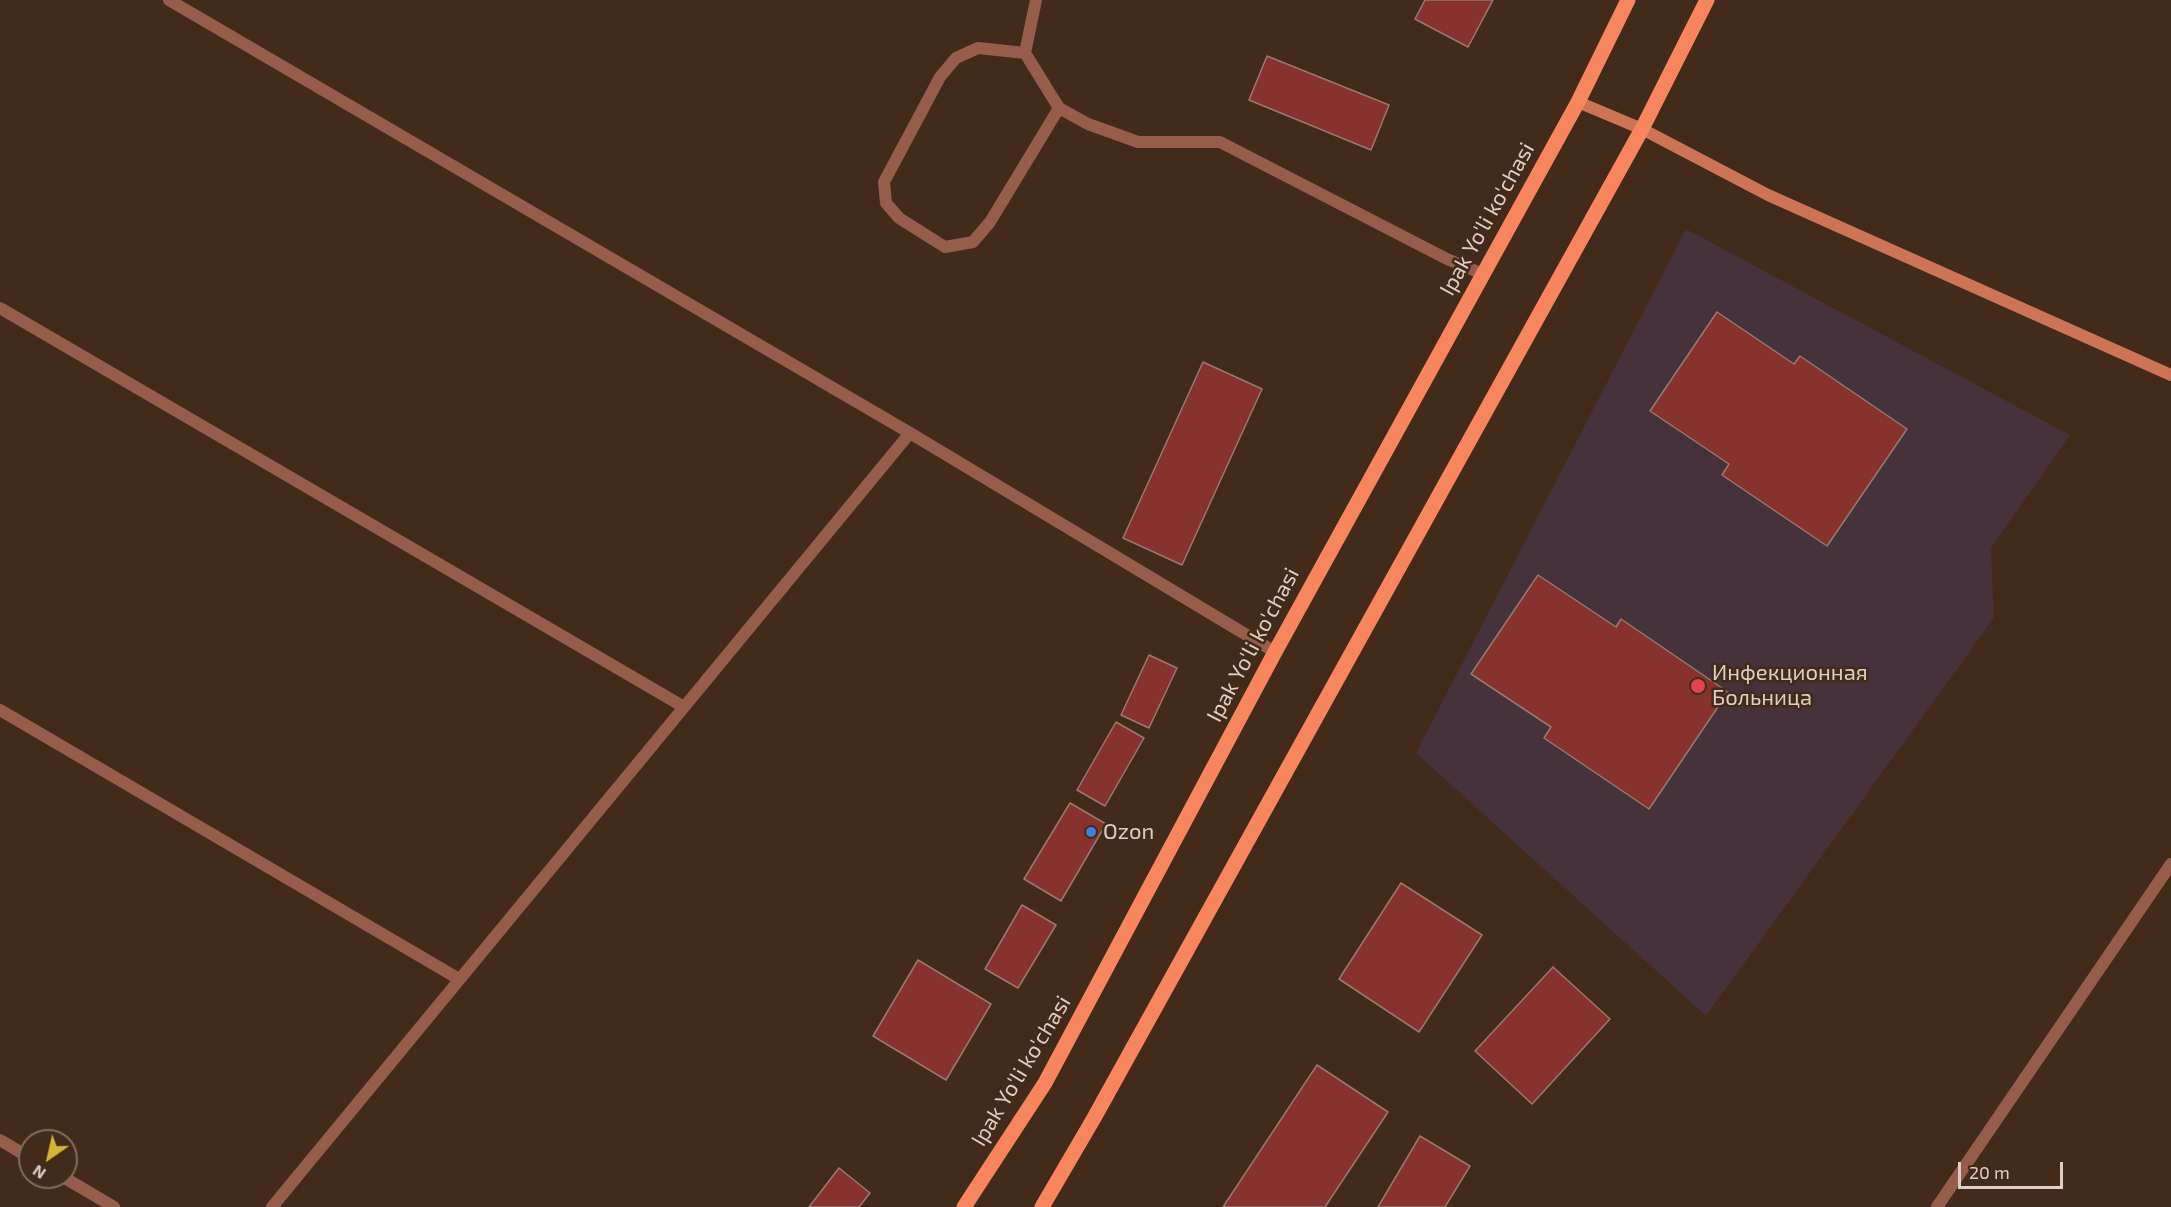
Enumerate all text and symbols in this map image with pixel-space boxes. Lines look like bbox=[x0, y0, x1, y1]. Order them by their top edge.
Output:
street label: Ipak Yo'li ko'chasi bbox=[1434, 138, 1540, 300]
street label: Ipak Yo'li ko'chasi bbox=[1201, 563, 1305, 727]
place label: Инфекционная Больница bbox=[1712, 660, 1868, 712]
marker: Инфекционная Больница bbox=[1689, 677, 1707, 695]
place label: Ozon bbox=[1103, 819, 1154, 845]
marker: Ozon bbox=[1084, 825, 1098, 839]
street label: Ipak Yo'li ko'chasi bbox=[966, 991, 1076, 1151]
north arrow bbox=[18, 1129, 78, 1189]
scale bar bbox=[1961, 1150, 2066, 1188]
text: 20 m bbox=[1969, 1161, 2010, 1183]
text: N bbox=[29, 1162, 49, 1184]

